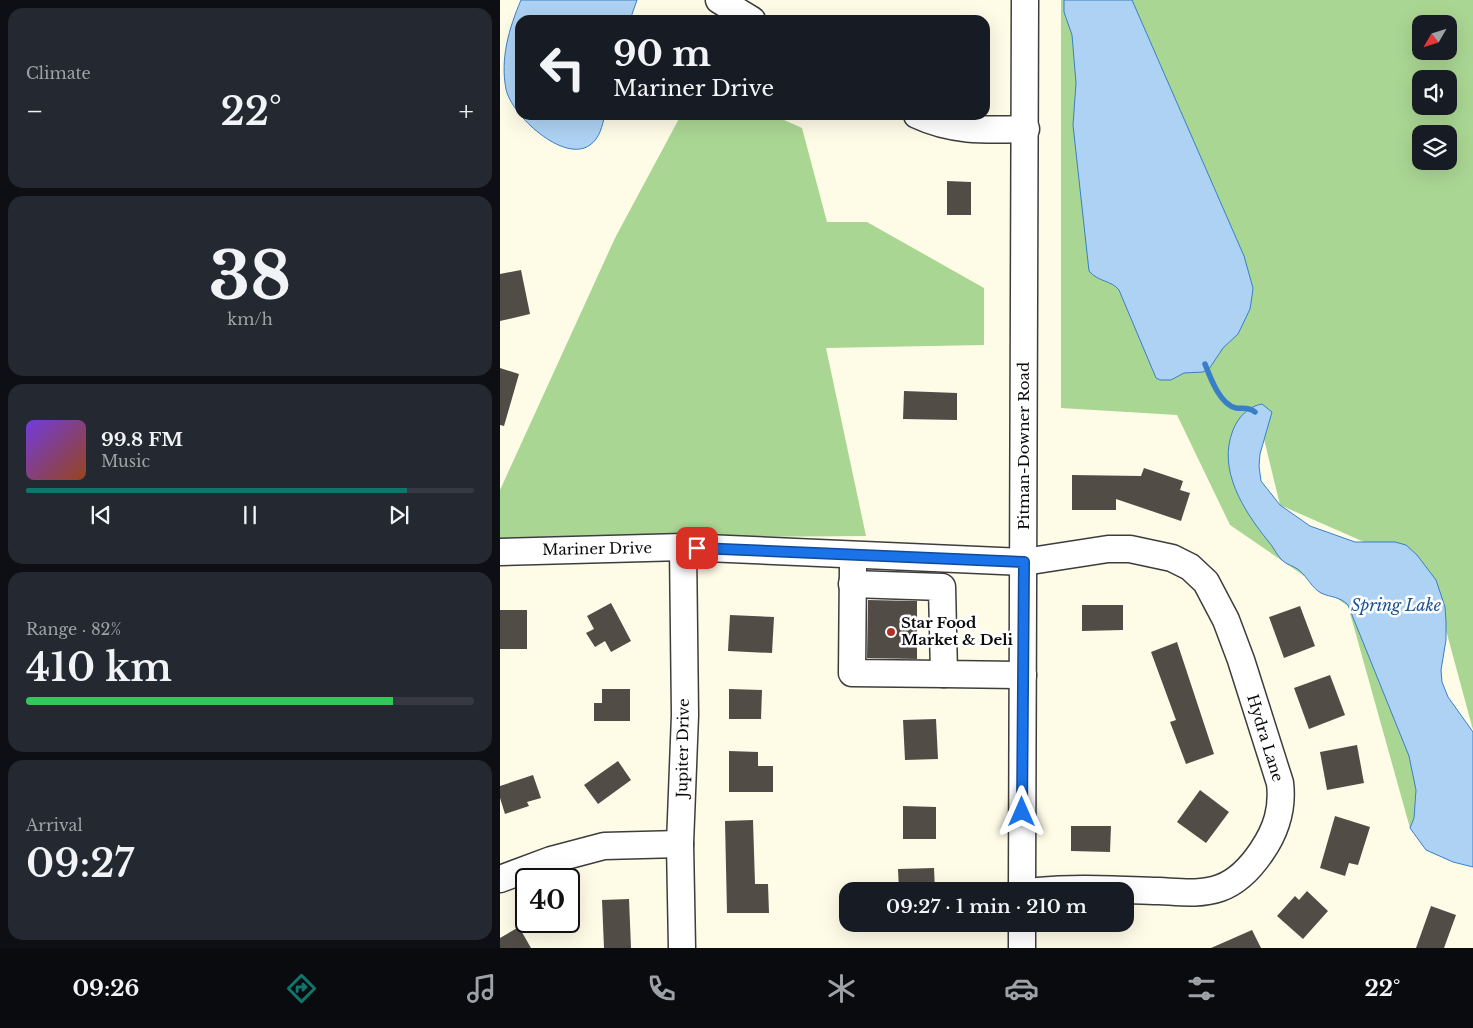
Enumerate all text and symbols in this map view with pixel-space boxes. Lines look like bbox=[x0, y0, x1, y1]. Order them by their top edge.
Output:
north arrow bbox=[1412, 15, 1458, 60]
map controls bbox=[1412, 15, 1457, 170]
text: 90 m bbox=[613, 32, 711, 75]
icon: left bbox=[530, 35, 595, 100]
text: Climate bbox=[26, 63, 91, 83]
button: sound bbox=[1412, 70, 1457, 115]
text: Mariner Drive bbox=[613, 75, 774, 102]
text: 22° bbox=[220, 88, 282, 135]
text: − bbox=[26, 94, 44, 129]
text: + bbox=[459, 94, 474, 129]
button: layers bbox=[1412, 125, 1457, 170]
text: 38 bbox=[209, 236, 291, 317]
text: km/h bbox=[227, 309, 273, 329]
street label: Pitman-Downer Road bbox=[1014, 362, 1033, 530]
text: 99.8 FM bbox=[101, 428, 183, 451]
text: Music bbox=[101, 451, 150, 471]
icon: previous bbox=[87, 501, 115, 529]
icon: pause bbox=[236, 501, 264, 529]
icon: next bbox=[385, 501, 413, 529]
pin bbox=[676, 527, 718, 569]
icon: arrive bbox=[683, 534, 711, 562]
street label: Mariner Drive bbox=[542, 538, 652, 559]
water label: Spring Lake bbox=[1351, 595, 1442, 615]
place label: Star Food Market & Deli bbox=[901, 613, 1014, 649]
text: Range · 82% bbox=[26, 619, 121, 639]
marker: Star Food Market & Deli bbox=[885, 626, 897, 638]
text: 410 km bbox=[26, 644, 172, 691]
street label: Hydra Lane bbox=[1243, 692, 1288, 784]
street label: Jupiter Drive bbox=[672, 698, 693, 800]
position arrow bbox=[995, 785, 1047, 837]
text: Arrival bbox=[26, 815, 83, 835]
text: 09:27 bbox=[26, 840, 134, 887]
speed limit sign: 40 bbox=[515, 868, 580, 933]
text: 09:27 · 1 min · 210 m bbox=[886, 895, 1087, 918]
icon: directions bbox=[284, 971, 319, 1006]
icon: music bbox=[464, 971, 499, 1006]
icon: phone bbox=[644, 971, 679, 1006]
icon: climate bbox=[824, 971, 859, 1006]
icon: car bbox=[1004, 971, 1039, 1006]
icon: filters bbox=[1184, 971, 1219, 1006]
text: 09:26 bbox=[73, 975, 139, 1002]
text: 22° bbox=[1364, 975, 1400, 1002]

